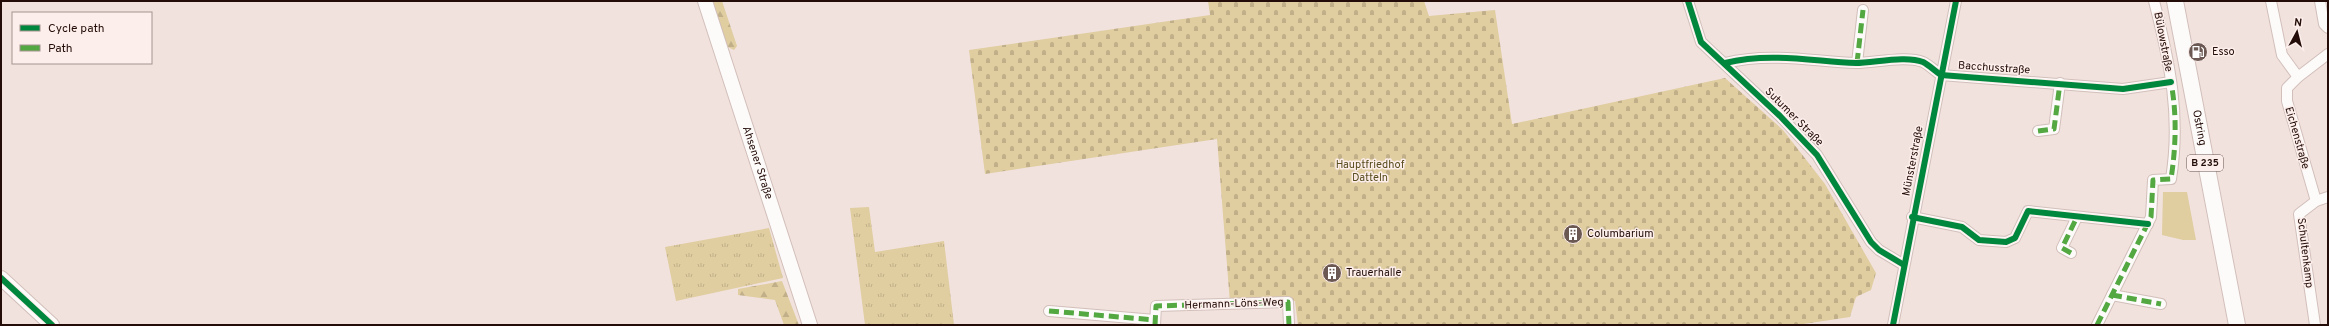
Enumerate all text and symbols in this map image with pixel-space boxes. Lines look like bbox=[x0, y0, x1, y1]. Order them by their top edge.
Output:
street label: Bülowstraße bbox=[2150, 11, 2176, 73]
legend bbox=[12, 12, 152, 64]
north arrow bbox=[2277, 12, 2317, 52]
text: N bbox=[2293, 16, 2303, 30]
text: Cycle path bbox=[48, 21, 105, 37]
text: Path bbox=[48, 41, 73, 57]
fuel station icon: Esso bbox=[2187, 41, 2209, 63]
place label: Esso bbox=[2212, 45, 2235, 59]
street label: Bacchusstraße bbox=[1957, 58, 2031, 78]
street label: Sutumer Straße bbox=[1762, 85, 1826, 149]
street label: Eichenstraße bbox=[2281, 105, 2313, 171]
street label: Ostring bbox=[2189, 109, 2210, 147]
street label: Ahsener Straße bbox=[739, 124, 776, 201]
street label: Münsterstraße bbox=[1899, 125, 1927, 197]
road number: B 235 bbox=[2187, 155, 2223, 171]
park label: Hauptfriedhof Datteln bbox=[1336, 158, 1405, 185]
street label: Schultenkamp bbox=[2294, 217, 2316, 289]
building icon: Columbarium bbox=[1562, 223, 1584, 245]
place label: Columbarium bbox=[1587, 227, 1654, 241]
building icon: Trauerhalle bbox=[1321, 262, 1343, 284]
place label: Trauerhalle bbox=[1346, 266, 1401, 280]
street label: Hermann-Löns-Weg bbox=[1184, 295, 1284, 313]

